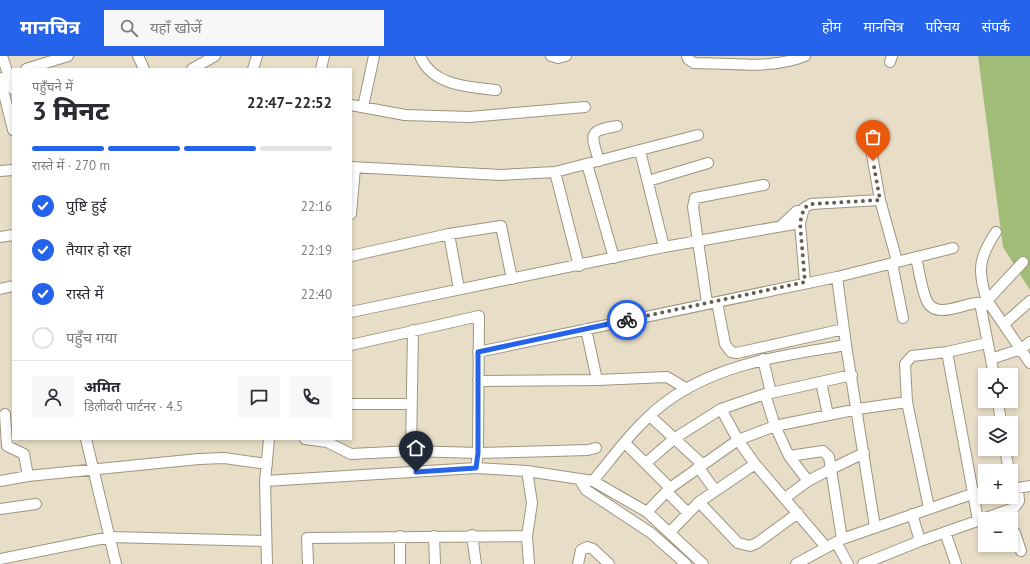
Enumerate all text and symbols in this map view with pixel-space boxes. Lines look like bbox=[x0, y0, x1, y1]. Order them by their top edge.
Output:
search box bbox=[104, 10, 384, 46]
text: मानचित्र bbox=[20, 15, 80, 39]
icon: search bbox=[118, 17, 140, 39]
text: यहाँ खोजें bbox=[150, 18, 202, 37]
text: होम bbox=[822, 18, 841, 36]
text: मानचित्र bbox=[863, 18, 904, 36]
text: परिचय bbox=[926, 18, 960, 36]
text: संपर्क bbox=[982, 18, 1010, 36]
text: पहुँचने में bbox=[32, 78, 73, 95]
text: 22:47–22:52 bbox=[247, 93, 332, 112]
text: 3 मिनट bbox=[32, 94, 109, 127]
pin bbox=[856, 120, 890, 161]
icon: bag bbox=[862, 126, 884, 148]
text: रास्ते में · 270 m bbox=[32, 157, 110, 174]
icon: check bbox=[32, 195, 54, 217]
text: पुष्टि हुई bbox=[66, 196, 107, 215]
text: 22:16 bbox=[301, 198, 332, 215]
icon: check bbox=[32, 239, 54, 261]
text: तैयार हो रहा bbox=[66, 240, 131, 259]
text: 22:19 bbox=[301, 242, 332, 259]
icon: check bbox=[32, 283, 54, 305]
text: रास्ते में bbox=[66, 284, 103, 303]
text: 22:40 bbox=[301, 286, 332, 303]
courier bbox=[607, 300, 647, 340]
icon: bike bbox=[616, 309, 638, 331]
text: पहुँच गया bbox=[66, 328, 117, 347]
map controls bbox=[978, 368, 1018, 552]
button: locate bbox=[978, 368, 1018, 408]
button: person bbox=[32, 376, 74, 418]
button: chat bbox=[238, 376, 280, 418]
button: phone bbox=[290, 376, 332, 418]
text: अमित bbox=[84, 377, 120, 396]
text: डिलीवरी पार्टनर · 4.5 bbox=[84, 398, 183, 415]
button: layers bbox=[978, 416, 1018, 456]
pin bbox=[399, 431, 433, 472]
icon: home bbox=[405, 437, 427, 459]
button: + bbox=[978, 464, 1018, 504]
button: − bbox=[978, 512, 1018, 552]

